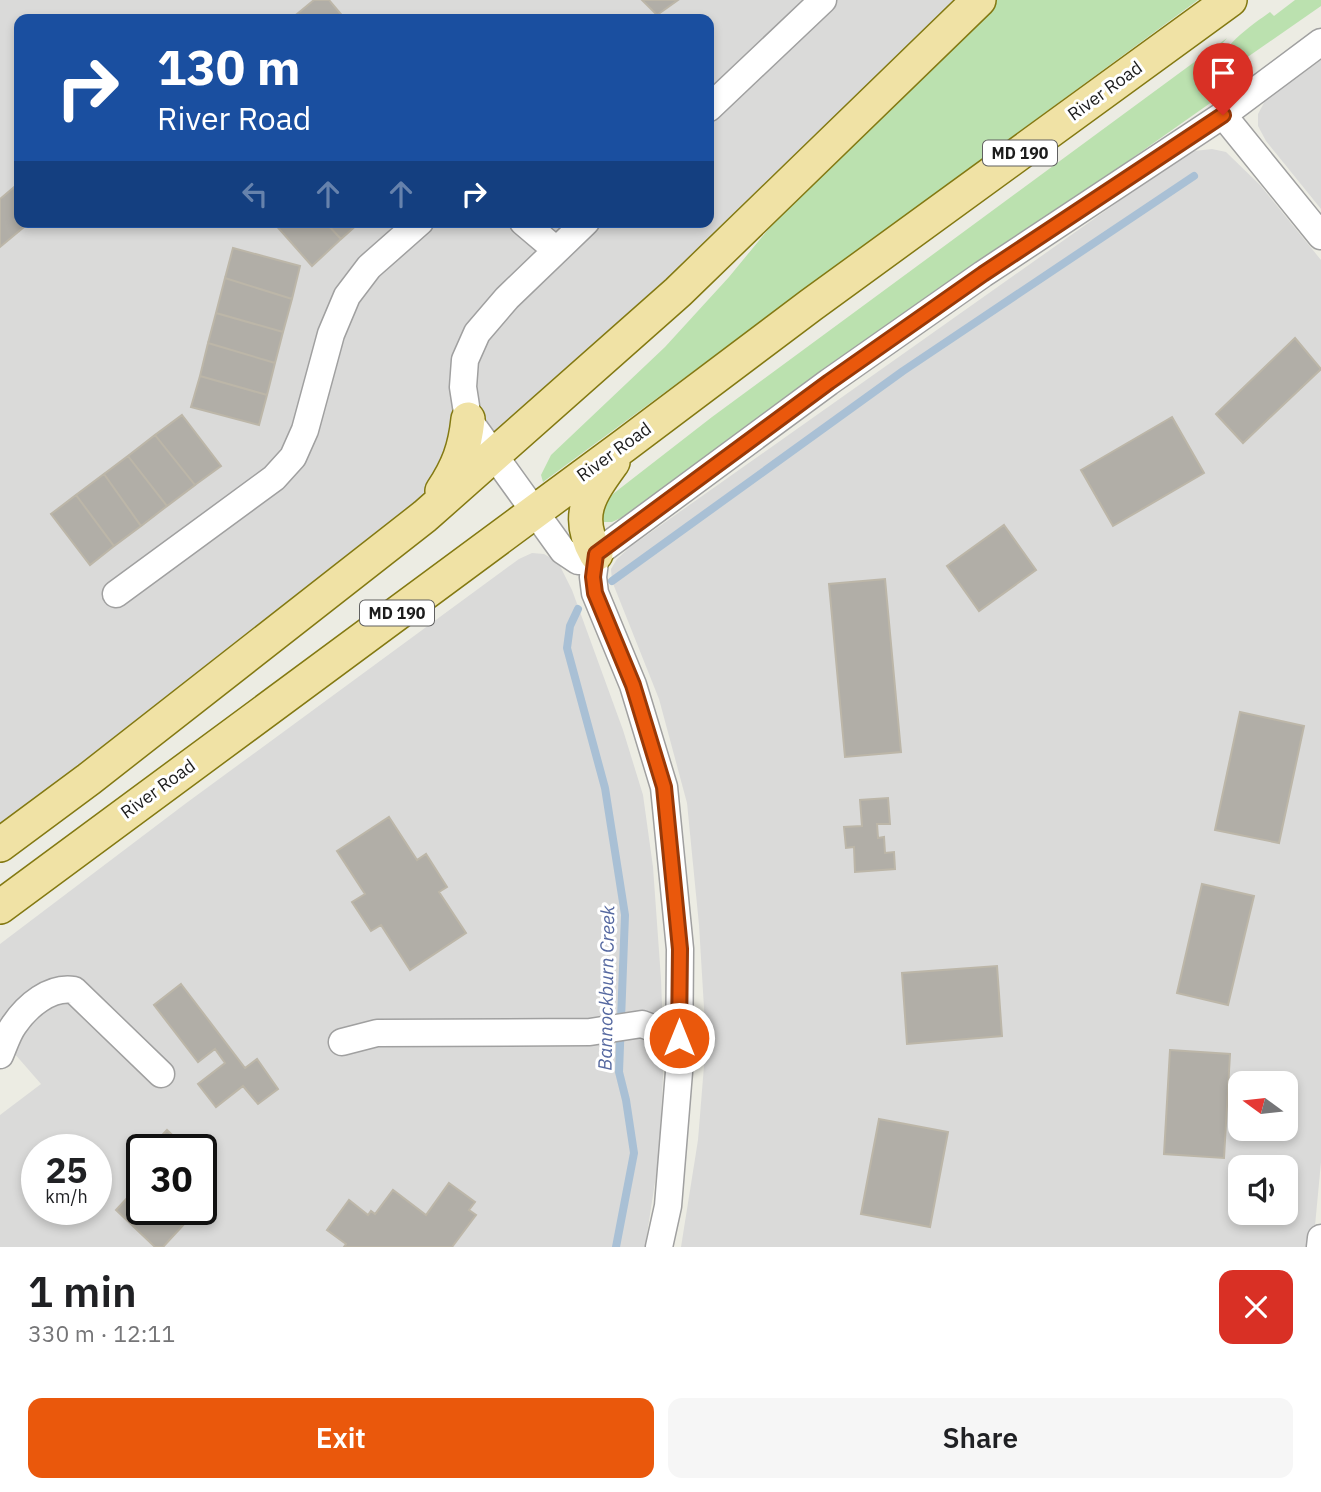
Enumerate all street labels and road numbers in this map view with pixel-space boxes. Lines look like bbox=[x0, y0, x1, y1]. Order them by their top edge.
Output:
street label: River Road bbox=[1063, 56, 1147, 125]
road number: MD 190 bbox=[983, 140, 1057, 166]
street label: River Road bbox=[572, 417, 656, 486]
road number: MD 190 bbox=[360, 600, 434, 626]
street label: River Road bbox=[116, 754, 200, 823]

